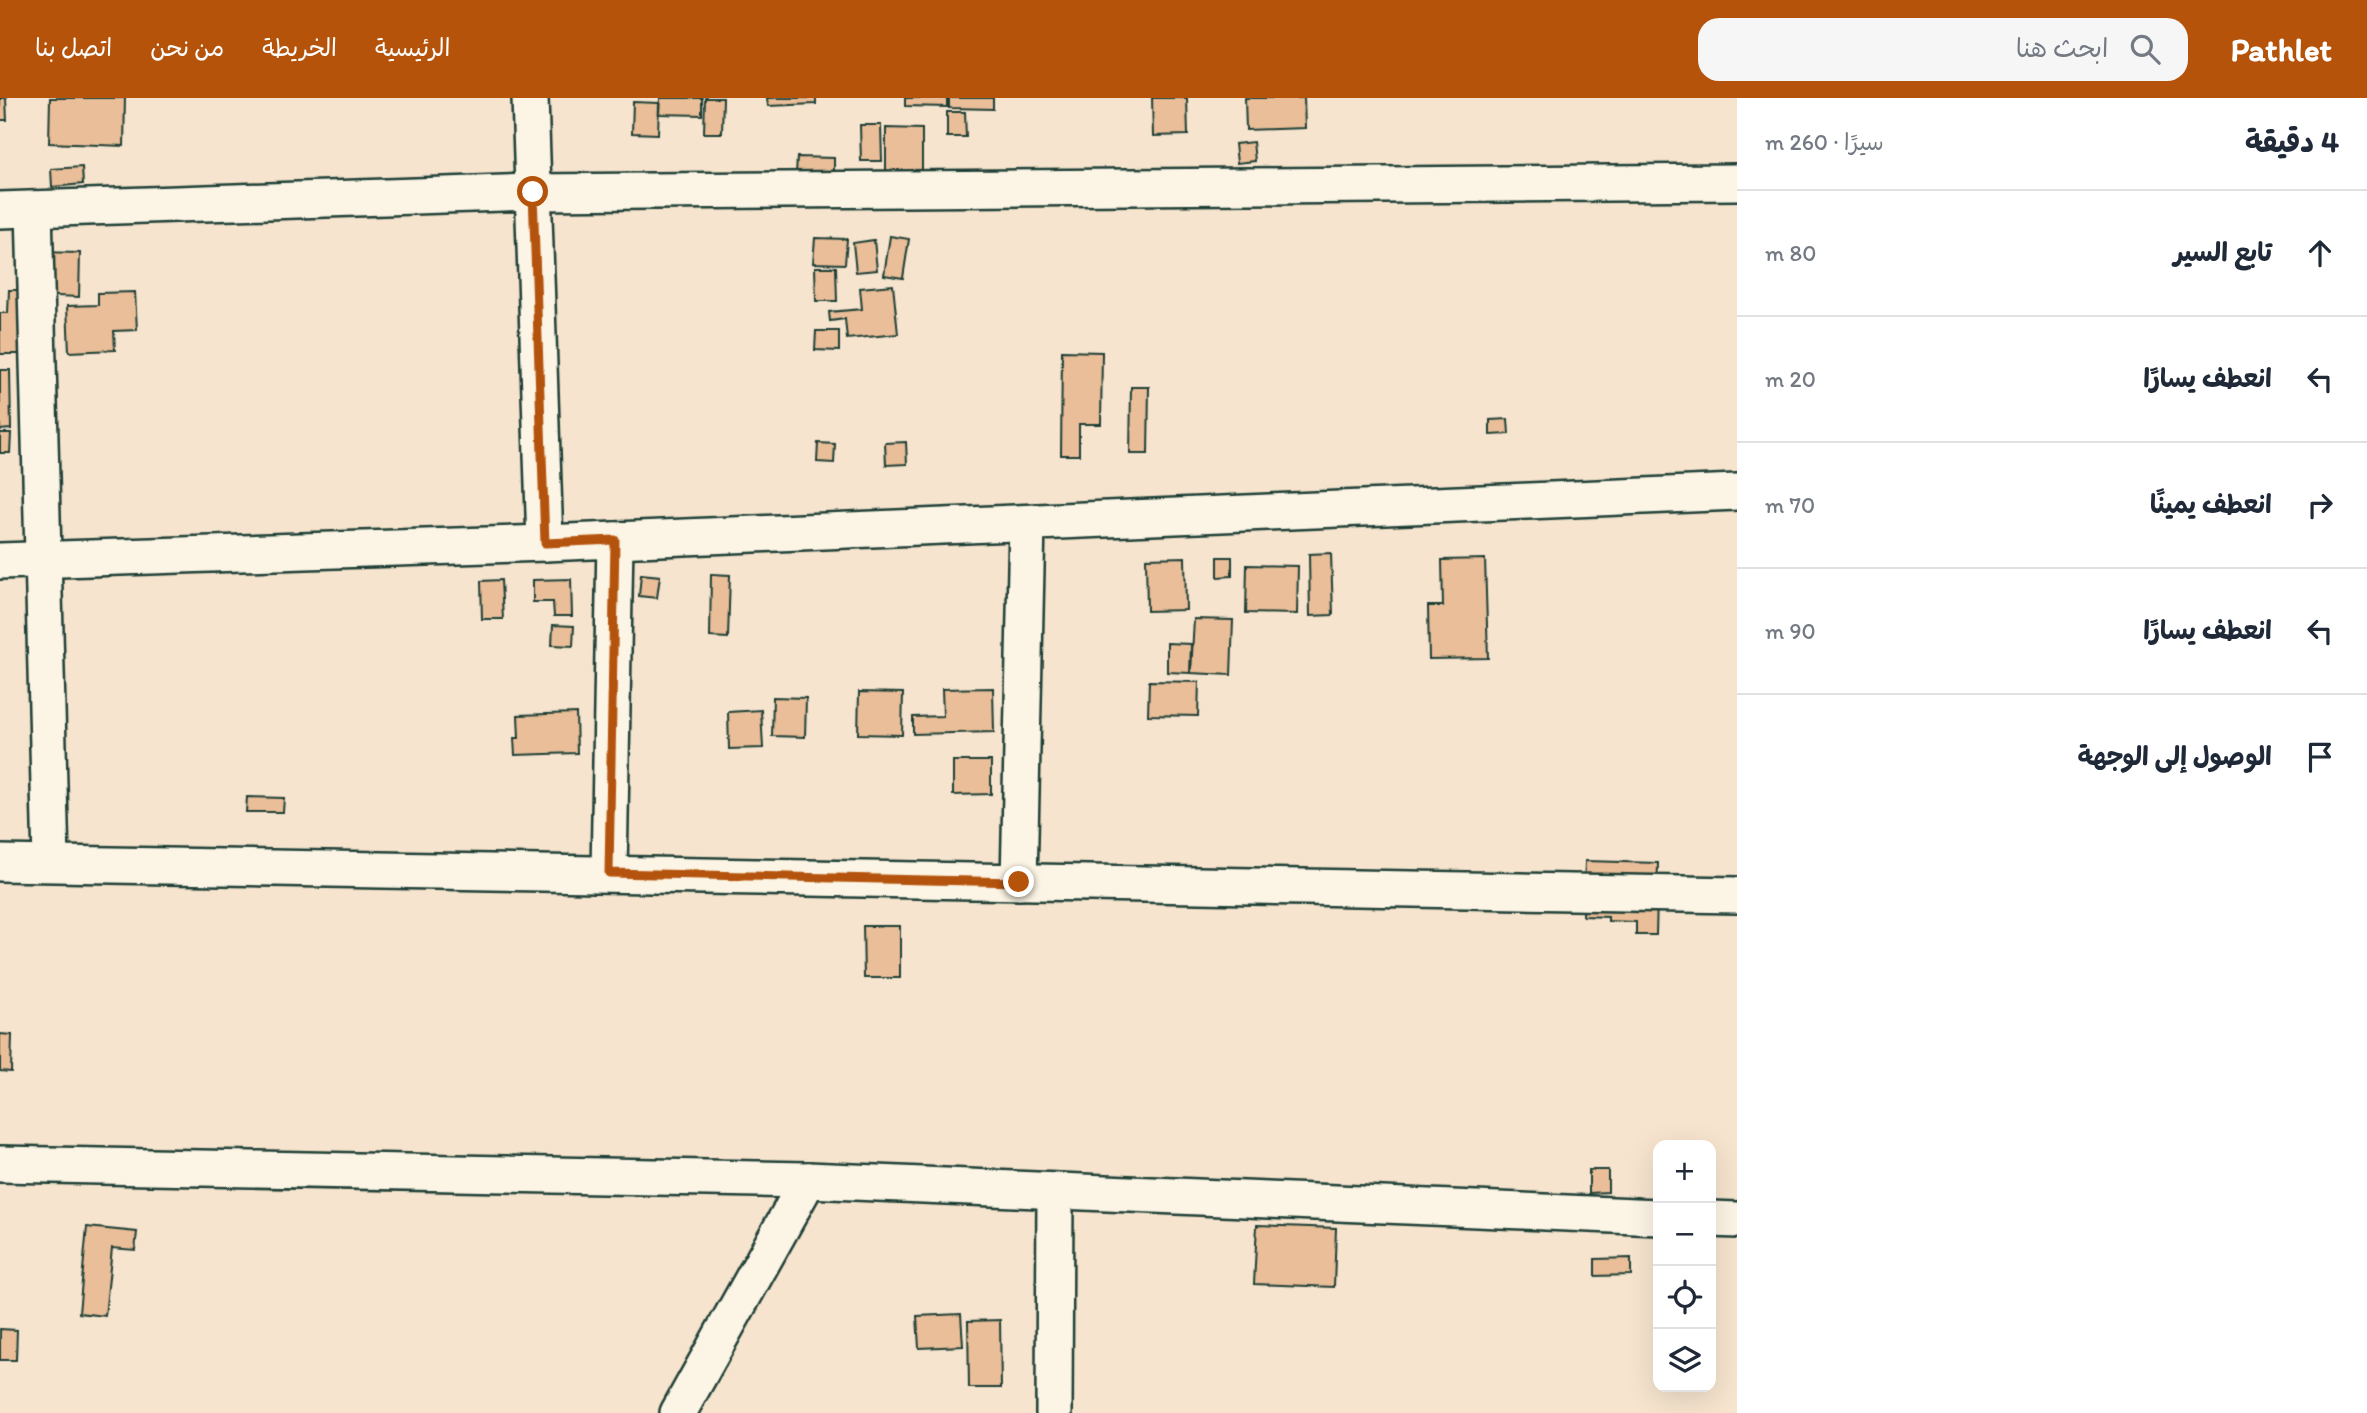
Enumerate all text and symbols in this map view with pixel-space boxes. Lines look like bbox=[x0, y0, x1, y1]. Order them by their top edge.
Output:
search box bbox=[1698, 18, 2188, 81]
icon: search bbox=[2126, 30, 2164, 68]
text: Pathlet bbox=[2230, 30, 2332, 69]
text: ابحث هنا bbox=[2016, 32, 2108, 64]
text: اتصل بنا bbox=[35, 33, 112, 62]
text: من نحن bbox=[150, 33, 224, 62]
text: الخريطة bbox=[262, 33, 337, 62]
text: الرئيسية bbox=[375, 33, 450, 62]
text: 4 دقيقة bbox=[2245, 123, 2339, 160]
text: سيرًا · 260 m bbox=[1765, 128, 1884, 156]
route start bbox=[517, 176, 548, 207]
icon: ahead bbox=[2301, 234, 2339, 272]
text: تابع السير bbox=[2174, 236, 2272, 268]
text: 80 m bbox=[1765, 239, 1816, 267]
icon: left bbox=[2301, 360, 2339, 398]
text: انعطف يسارًا bbox=[2143, 362, 2272, 394]
text: 20 m bbox=[1765, 365, 1816, 393]
icon: right bbox=[2301, 486, 2339, 524]
text: انعطف يمينًا bbox=[2150, 488, 2272, 520]
text: 70 m bbox=[1765, 491, 1815, 519]
icon: left bbox=[2301, 612, 2339, 650]
text: انعطف يسارًا bbox=[2143, 614, 2272, 646]
text: 90 m bbox=[1765, 617, 1816, 645]
icon: arrive bbox=[2301, 738, 2339, 776]
text: الوصول إلى الوجهة bbox=[2078, 740, 2272, 772]
route end bbox=[1003, 866, 1034, 897]
map controls bbox=[1653, 1140, 1716, 1392]
button: + bbox=[1653, 1140, 1716, 1203]
button: − bbox=[1653, 1203, 1716, 1266]
button: locate bbox=[1653, 1266, 1716, 1329]
button: layers bbox=[1653, 1329, 1716, 1392]

